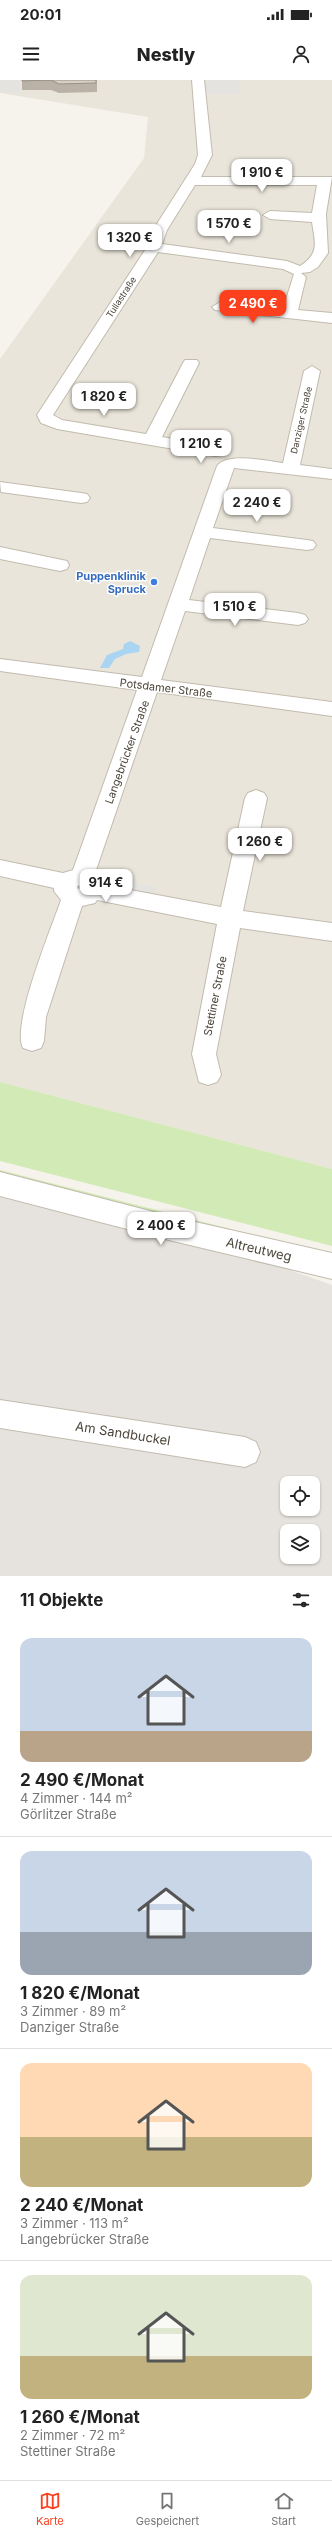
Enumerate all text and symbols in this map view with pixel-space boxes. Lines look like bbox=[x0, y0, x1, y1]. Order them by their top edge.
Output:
text: 20:01 bbox=[20, 5, 61, 24]
icon: menu bbox=[20, 43, 42, 65]
icon: person bbox=[290, 43, 312, 65]
text: Nestly bbox=[137, 44, 195, 65]
pin: 1 910 € bbox=[225, 159, 299, 193]
text: 1 910 € bbox=[240, 164, 284, 180]
pin: 1 570 € bbox=[192, 210, 266, 244]
text: 1 570 € bbox=[206, 215, 252, 231]
pin: 1 320 € bbox=[93, 224, 167, 258]
text: 1 320 € bbox=[107, 229, 153, 245]
street label: Tullastraße bbox=[104, 274, 138, 320]
pin: 2 490 € bbox=[216, 290, 290, 324]
text: 2 490 € bbox=[228, 295, 278, 311]
pin: 1 820 € bbox=[67, 383, 141, 417]
street label: Danziger Straße bbox=[288, 385, 314, 455]
text: 1 820 € bbox=[81, 388, 127, 404]
pin: 1 210 € bbox=[164, 430, 238, 464]
text: 1 210 € bbox=[179, 435, 223, 451]
pin: 2 240 € bbox=[220, 489, 294, 523]
text: 2 240 € bbox=[233, 494, 281, 510]
place label: Puppenklinik Spruck bbox=[76, 569, 147, 596]
marker: Puppenklinik Spruck bbox=[149, 577, 159, 587]
pin: 1 510 € bbox=[198, 593, 272, 627]
text: 1 510 € bbox=[213, 598, 257, 614]
street label: Potsdamer Straße bbox=[119, 675, 213, 701]
street label: Langebrücker Straße bbox=[102, 698, 152, 806]
pin: 1 260 € bbox=[223, 828, 297, 862]
text: 1 260 € bbox=[237, 833, 283, 849]
pin: 914 € bbox=[78, 869, 134, 903]
text: 914 € bbox=[89, 874, 123, 890]
street label: Stettiner Straße bbox=[200, 955, 230, 1037]
pin: 2 400 € bbox=[124, 1212, 198, 1246]
text: 2 400 € bbox=[136, 1217, 186, 1233]
street label: Altreutweg bbox=[225, 1234, 293, 1264]
street label: Am Sandbuckel bbox=[74, 1418, 172, 1448]
map controls bbox=[280, 1476, 320, 1564]
button: locate bbox=[280, 1476, 320, 1516]
button: layers bbox=[280, 1524, 320, 1564]
icon: filters bbox=[290, 1589, 312, 1611]
text: 11 Objekte bbox=[20, 1590, 103, 1610]
icon: home bbox=[130, 1664, 202, 1736]
text: 2 490 €/Monat bbox=[20, 1770, 144, 1790]
text: 4 Zimmer · 144 m² bbox=[20, 1790, 133, 1806]
text: Görlitzer Straße bbox=[20, 1806, 117, 1822]
icon: home bbox=[130, 1877, 202, 1949]
text: 1 820 €/Monat bbox=[20, 1983, 140, 2003]
text: 3 Zimmer · 89 m² bbox=[20, 2003, 126, 2019]
text: Danziger Straße bbox=[20, 2019, 119, 2035]
icon: home bbox=[130, 2089, 202, 2161]
text: 2 240 €/Monat bbox=[20, 2195, 143, 2215]
text: 3 Zimmer · 113 m² bbox=[20, 2215, 129, 2231]
text: Langebrücker Straße bbox=[20, 2231, 149, 2247]
icon: home bbox=[130, 2301, 202, 2373]
text: 1 260 €/Monat bbox=[20, 2407, 140, 2427]
text: 2 Zimmer · 72 m² bbox=[20, 2427, 125, 2443]
text: Stettiner Straße bbox=[20, 2443, 116, 2459]
tab: Karte bbox=[36, 2490, 64, 2528]
tab: Gespeichert bbox=[136, 2490, 199, 2528]
tab: Start bbox=[271, 2490, 296, 2528]

